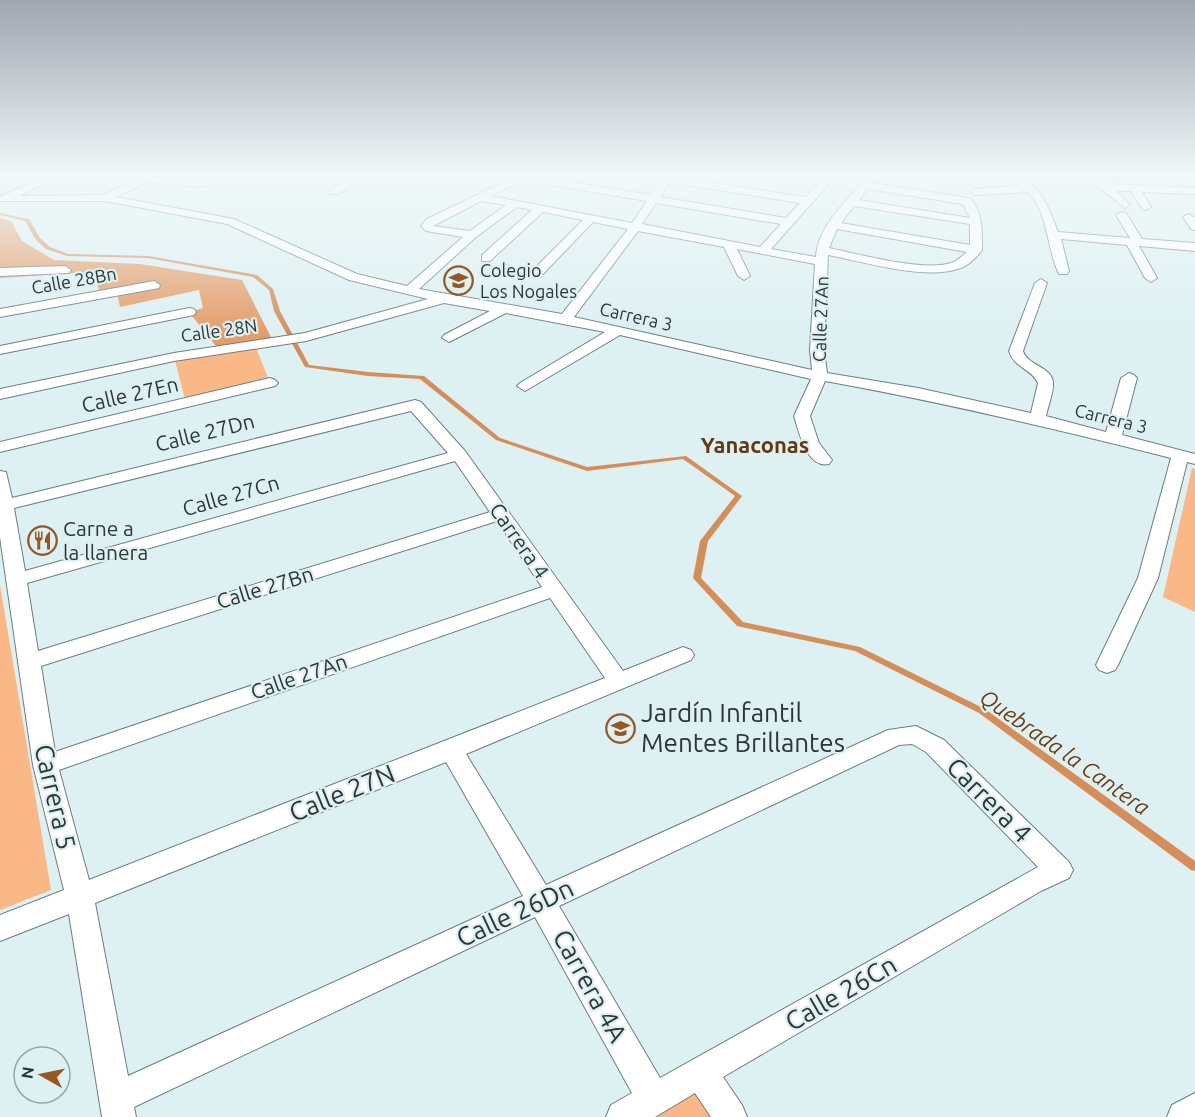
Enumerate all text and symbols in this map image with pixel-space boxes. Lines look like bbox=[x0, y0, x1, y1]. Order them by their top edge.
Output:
place label: Colegio Los Nogales bbox=[480, 260, 577, 301]
street label: Calle 28Bn bbox=[30, 263, 118, 297]
school or university icon: Colegio Los Nogales bbox=[443, 265, 475, 297]
street label: Calle 27An bbox=[809, 276, 831, 362]
street label: Carrera 3 bbox=[598, 298, 675, 334]
street label: Calle 28N bbox=[179, 315, 258, 345]
street label: Calle 27En bbox=[79, 371, 180, 417]
street label: Carrera 3 bbox=[1073, 399, 1150, 437]
street label: Calle 27Dn bbox=[153, 408, 257, 456]
district label: Yanaconas bbox=[701, 432, 809, 457]
street label: Calle 27Cn bbox=[180, 470, 282, 520]
street label: Carrera 4 bbox=[485, 498, 554, 583]
place label: Carne a la llanera bbox=[63, 516, 148, 564]
restaurant icon: Carne a la llanera bbox=[26, 525, 58, 557]
street label: Calle 27Bn bbox=[213, 561, 316, 613]
street label: Calle 27An bbox=[247, 648, 350, 704]
water label: Quebrada la Cantera bbox=[976, 684, 1155, 820]
place label: Jardín Infantil Mentes Brillantes bbox=[641, 698, 845, 757]
school or university icon: Jardín Infantil Mentes Brillantes bbox=[604, 712, 636, 744]
street label: Carrera 5 bbox=[29, 741, 82, 852]
street label: Carrera 4 bbox=[941, 751, 1038, 848]
street label: Calle 27N bbox=[285, 758, 399, 827]
street label: Calle 26Dn bbox=[452, 873, 578, 952]
street label: Carrera 4A bbox=[548, 924, 633, 1047]
street label: Calle 26Cn bbox=[780, 949, 901, 1036]
north arrow bbox=[12, 1045, 72, 1105]
text: N bbox=[17, 1065, 37, 1080]

